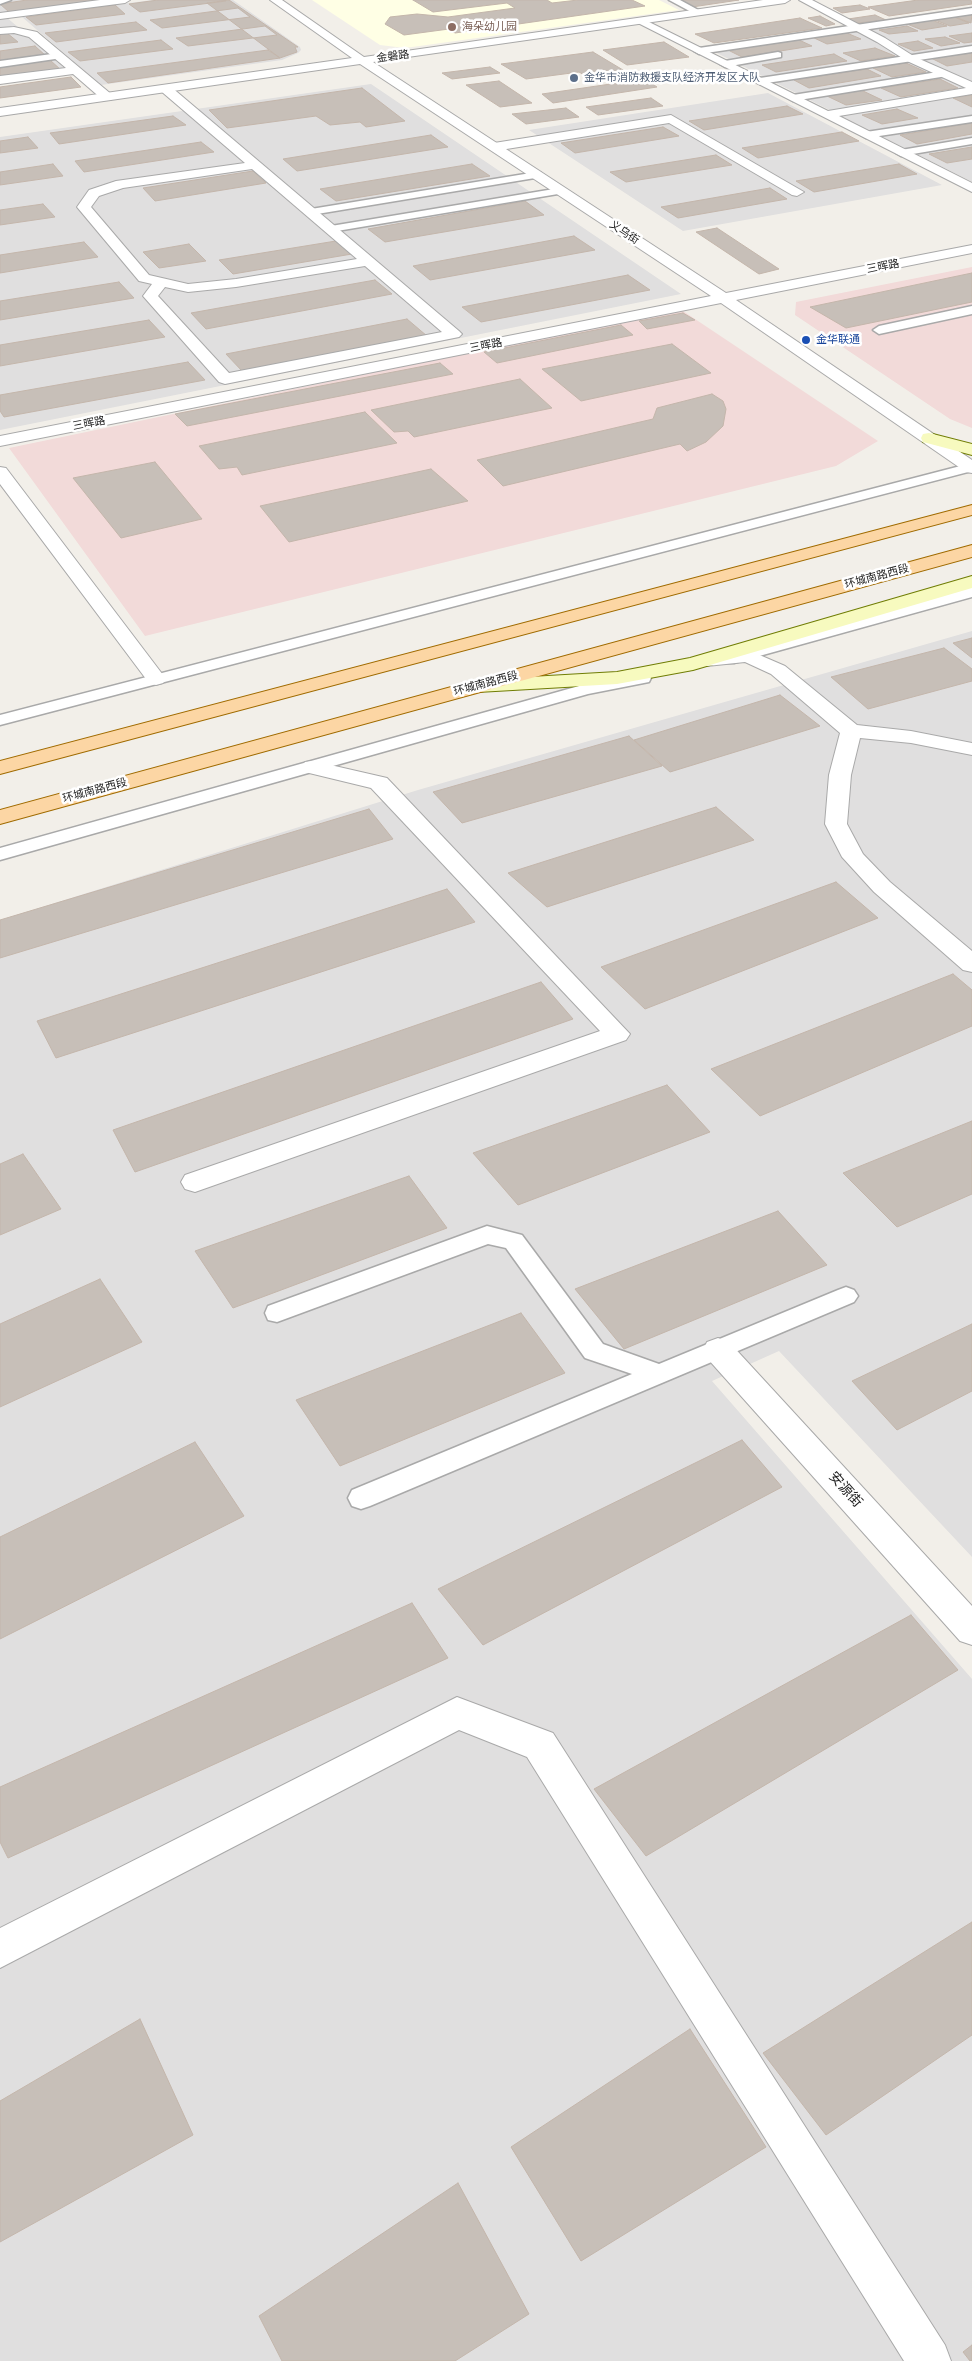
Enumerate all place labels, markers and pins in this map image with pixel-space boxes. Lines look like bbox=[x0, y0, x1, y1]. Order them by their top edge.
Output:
place label: 海朵幼儿园 bbox=[462, 20, 517, 34]
marker: 海朵幼儿园 bbox=[446, 21, 458, 33]
place label: 金华市消防救援支队经济开发区大队 bbox=[584, 71, 760, 85]
marker: 金华市消防救援支队经济开发区大队 bbox=[568, 72, 580, 84]
place label: 金华联通 bbox=[816, 333, 860, 347]
marker: 金华联通 bbox=[800, 334, 812, 346]

